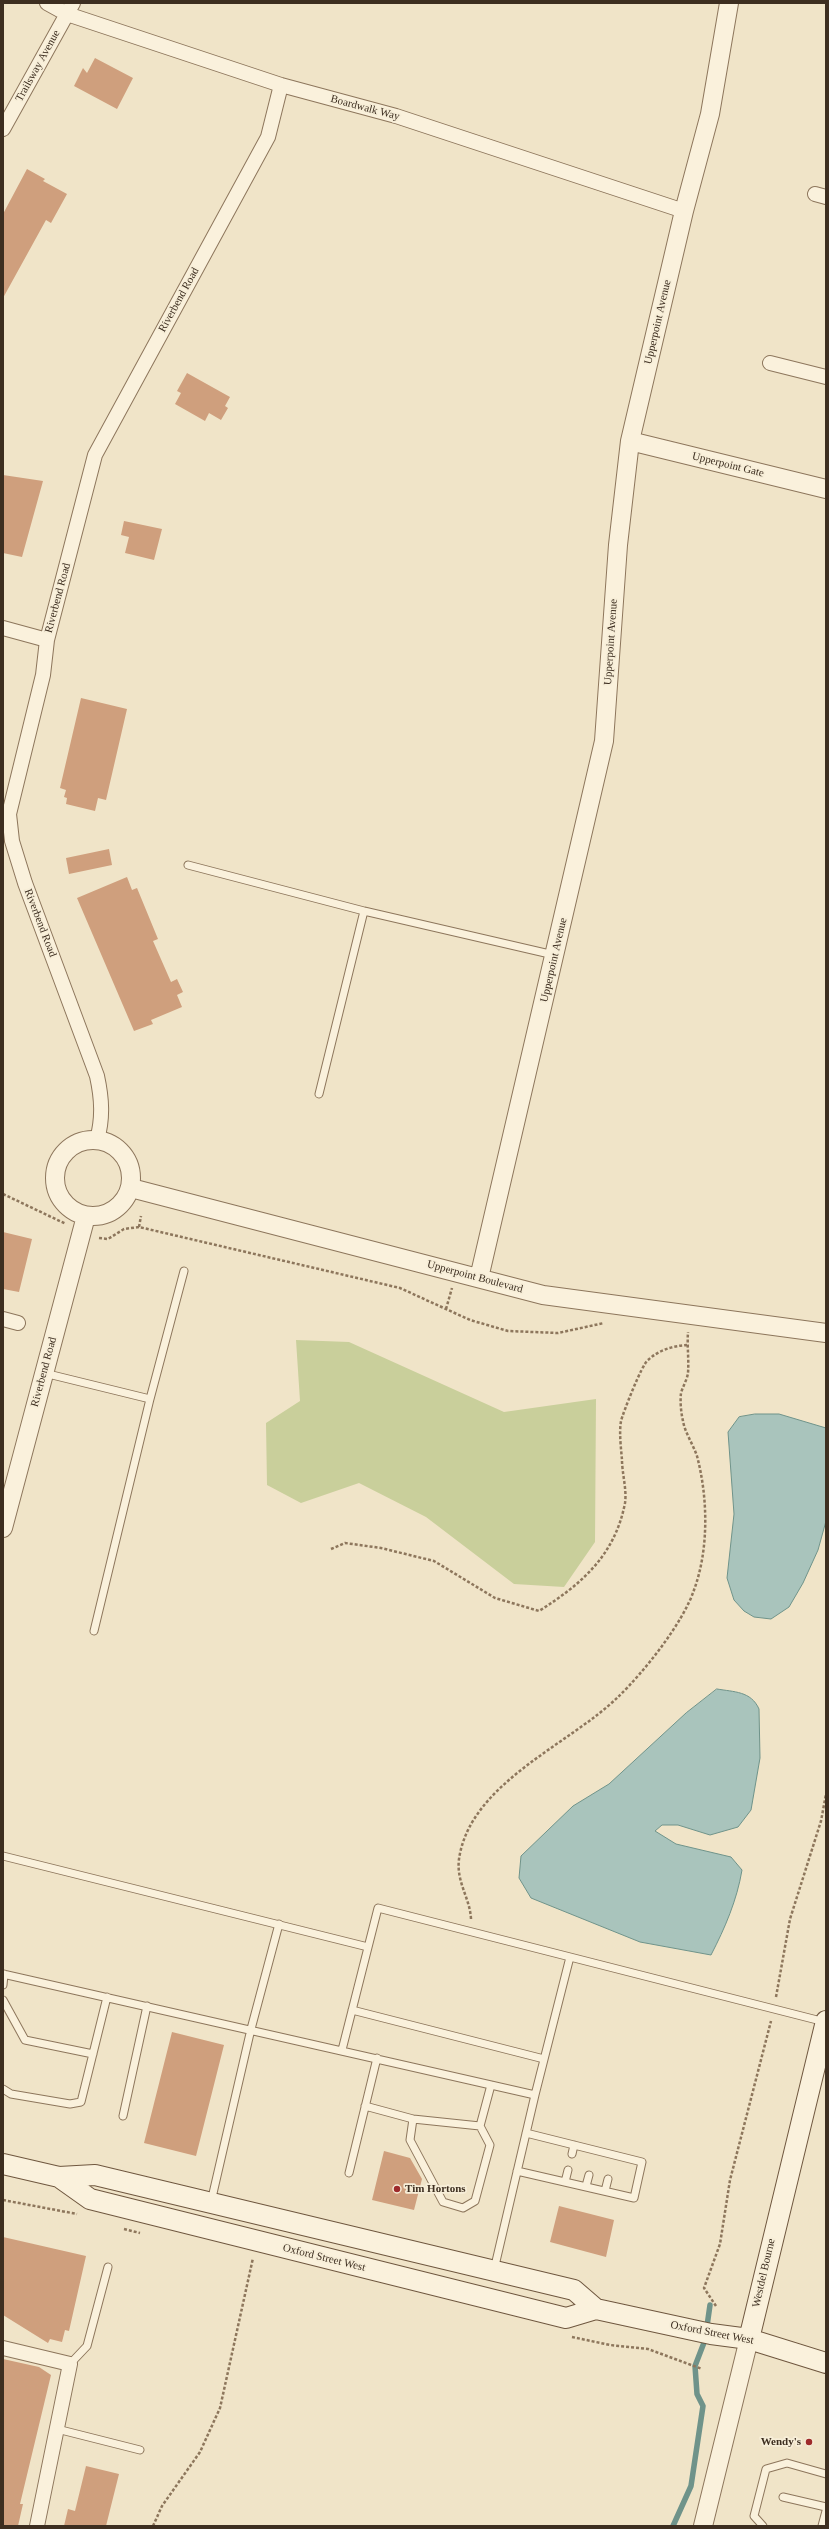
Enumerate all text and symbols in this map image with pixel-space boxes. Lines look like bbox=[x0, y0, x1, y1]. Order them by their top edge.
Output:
street label: Trailsway Avenue bbox=[13, 28, 63, 104]
street label: Boardwalk Way bbox=[329, 92, 401, 124]
street label: Riverbend Road bbox=[156, 265, 202, 335]
street label: Upperpoint Avenue bbox=[642, 278, 674, 366]
street label: Upperpoint Gate bbox=[691, 450, 765, 480]
street label: Riverbend Road bbox=[42, 562, 74, 634]
street label: Upperpoint Avenue bbox=[601, 599, 621, 685]
street label: Riverbend Road bbox=[21, 887, 59, 959]
street label: Upperpoint Avenue bbox=[538, 916, 570, 1004]
street label: Upperpoint Boulevard bbox=[426, 1258, 524, 1296]
street label: Riverbend Road bbox=[28, 1336, 60, 1408]
place label: Tim Hortons bbox=[405, 2182, 466, 2196]
marker: Tim Hortons bbox=[392, 2184, 402, 2194]
street label: Westdel Bourne bbox=[750, 2237, 778, 2309]
street label: Oxford Street West bbox=[281, 2241, 367, 2275]
street label: Oxford Street West bbox=[669, 2318, 755, 2348]
place label: Wendy's bbox=[761, 2435, 801, 2449]
marker: Wendy's bbox=[804, 2437, 814, 2447]

